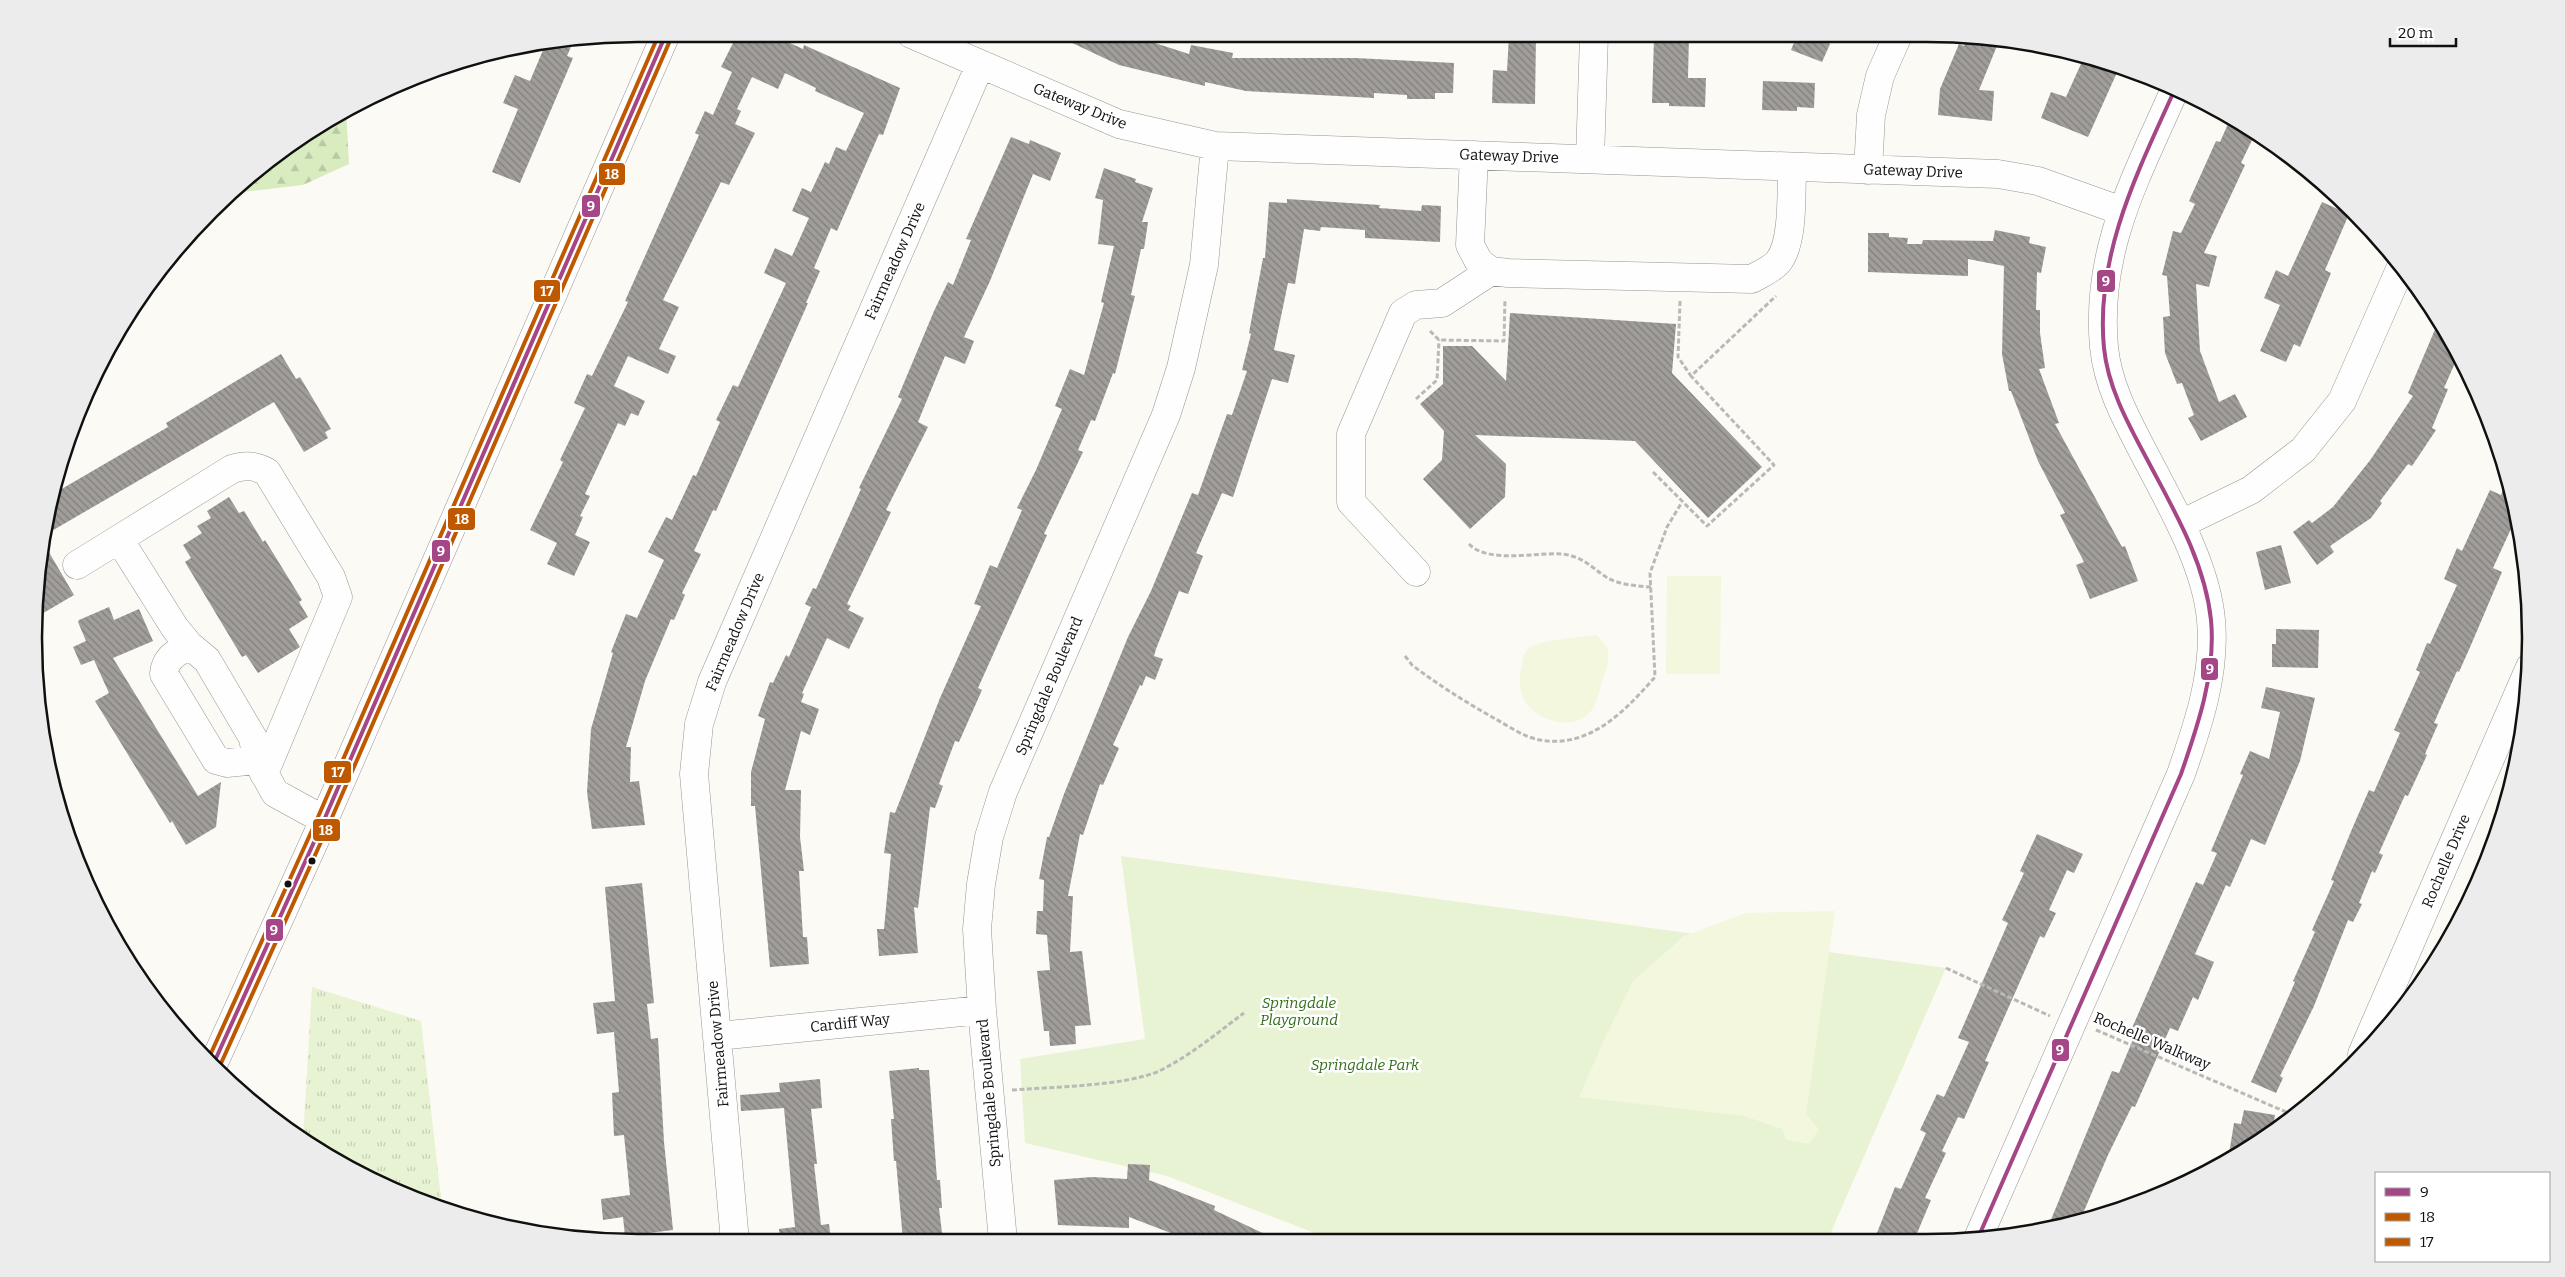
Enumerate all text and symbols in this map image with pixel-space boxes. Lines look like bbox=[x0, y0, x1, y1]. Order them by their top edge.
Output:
scale bar bbox=[2390, 15, 2456, 47]
text: 20 m bbox=[2398, 24, 2434, 42]
street label: Gateway Drive bbox=[1030, 79, 1130, 133]
street label: Gateway Drive bbox=[1459, 145, 1559, 167]
street label: Gateway Drive bbox=[1863, 160, 1963, 182]
line badge: 18 bbox=[598, 162, 626, 186]
text: 18 bbox=[605, 166, 619, 183]
line badge: 9 bbox=[581, 194, 601, 218]
text: 9 bbox=[587, 198, 595, 215]
street label: Fairmeadow Drive bbox=[861, 199, 929, 323]
line badge: 9 bbox=[2096, 269, 2116, 293]
text: 9 bbox=[2102, 273, 2110, 290]
line badge: 17 bbox=[533, 279, 561, 303]
text: 17 bbox=[540, 283, 554, 300]
line badge: 18 bbox=[447, 507, 476, 531]
text: 18 bbox=[455, 511, 469, 528]
line badge: 9 bbox=[431, 539, 451, 563]
text: 9 bbox=[437, 543, 445, 560]
street label: Fairmeadow Drive bbox=[702, 570, 768, 694]
street label: Springdale Boulevard bbox=[1012, 614, 1086, 758]
line badge: 9 bbox=[2200, 657, 2219, 681]
text: 9 bbox=[2206, 661, 2214, 678]
line badge: 17 bbox=[323, 760, 352, 784]
text: 17 bbox=[331, 764, 345, 781]
street label: Rochelle Drive bbox=[2418, 811, 2474, 911]
line badge: 18 bbox=[312, 818, 341, 842]
text: 18 bbox=[319, 822, 333, 839]
unlabelled marker bbox=[307, 856, 317, 866]
unlabelled marker bbox=[283, 879, 293, 889]
line badge: 9 bbox=[265, 918, 284, 942]
text: 9 bbox=[270, 922, 278, 939]
street label: Fairmeadow Drive bbox=[703, 980, 733, 1108]
park label: Springdale Playground bbox=[1260, 994, 1338, 1029]
street label: Rochelle Walkway bbox=[2091, 1008, 2213, 1074]
street label: Cardiff Way bbox=[809, 1010, 891, 1036]
street label: Springdale Boulevard bbox=[974, 1018, 1004, 1168]
line badge: 9 bbox=[2051, 1038, 2070, 1062]
text: 9 bbox=[2056, 1042, 2064, 1059]
park label: Springdale Park bbox=[1311, 1056, 1420, 1074]
legend bbox=[2375, 1172, 2550, 1262]
text: 9 bbox=[2420, 1183, 2429, 1201]
text: 18 bbox=[2420, 1208, 2435, 1226]
text: 17 bbox=[2420, 1233, 2434, 1251]

